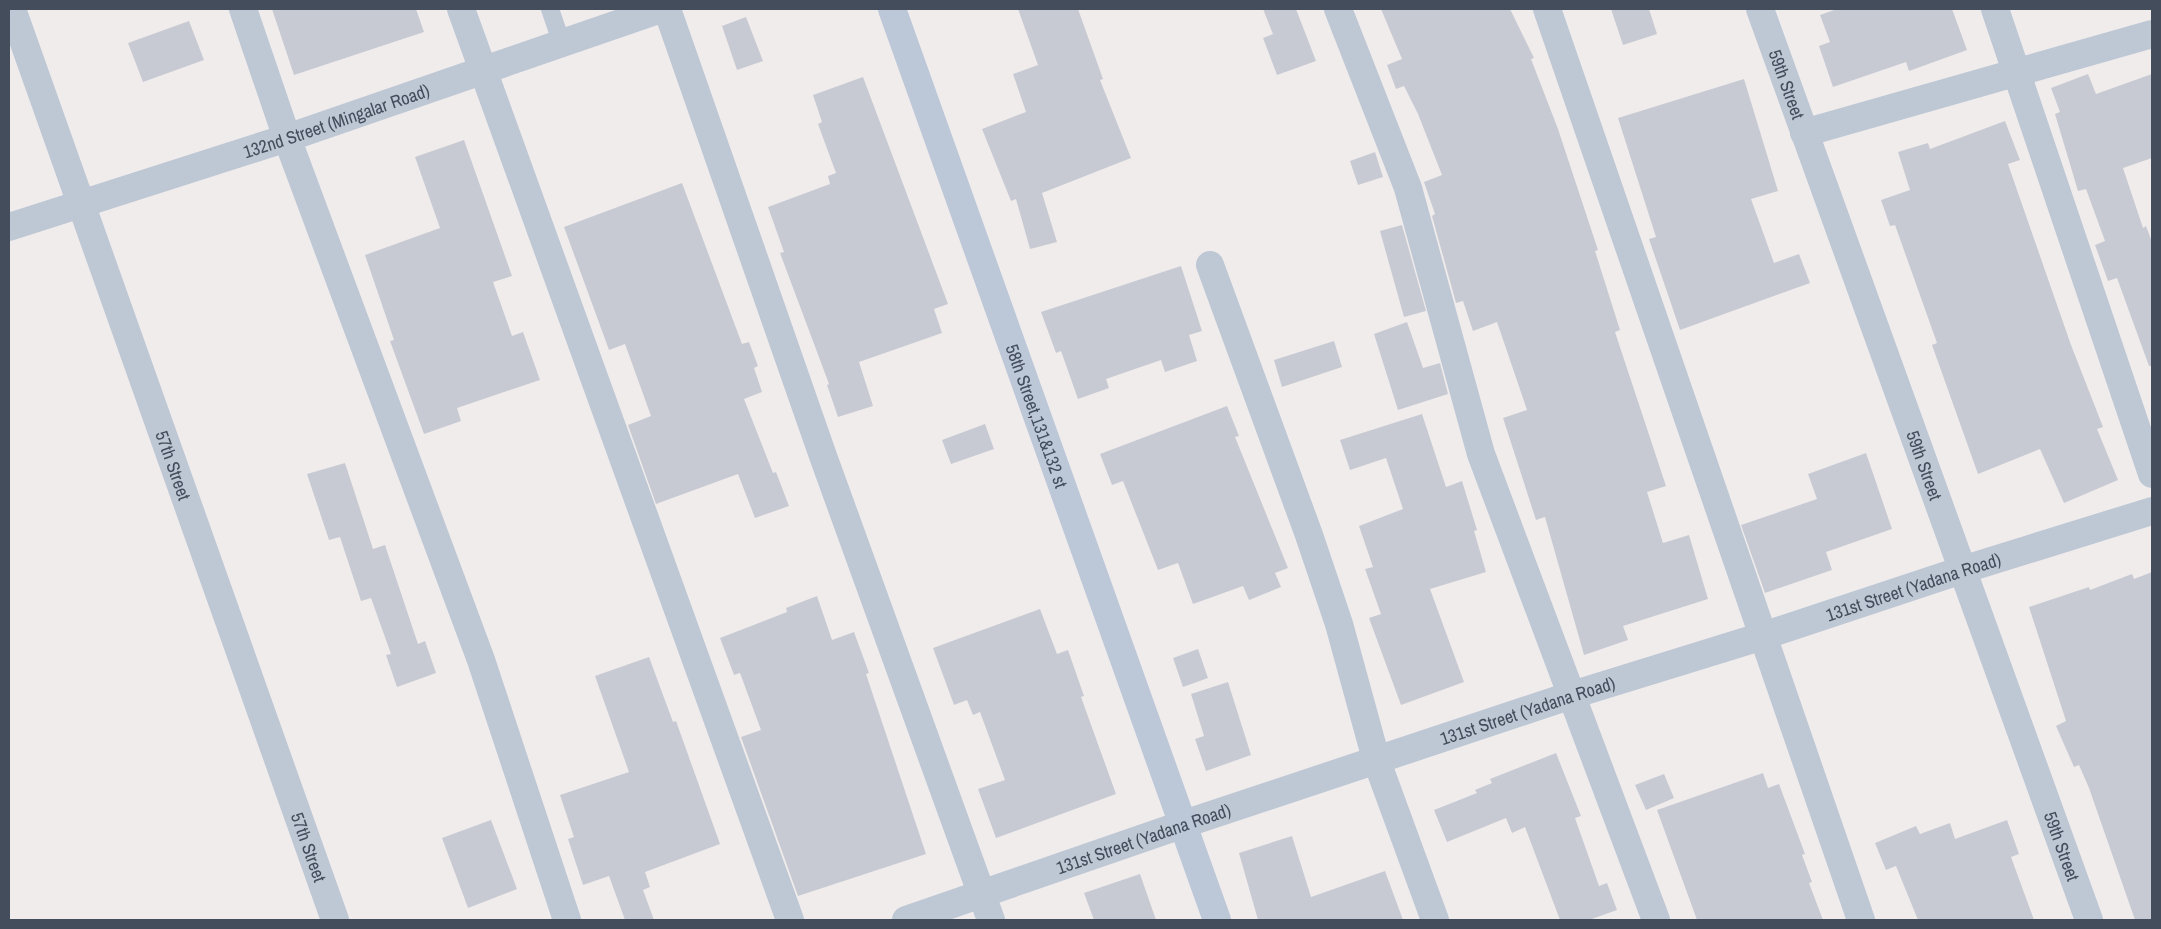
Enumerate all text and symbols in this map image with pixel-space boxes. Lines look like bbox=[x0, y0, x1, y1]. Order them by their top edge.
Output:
street label: 59th Street bbox=[1763, 46, 1811, 122]
street label: 132nd Street (Mingalar Road) bbox=[240, 77, 433, 164]
street label: 58th Street,131&132 st bbox=[1000, 340, 1074, 491]
street label: 57th Street bbox=[150, 427, 198, 503]
street label: 59th Street bbox=[1901, 427, 1949, 503]
street label: 131st Street (Yadana Road) bbox=[1822, 546, 2004, 627]
street label: 131st Street (Yadana Road) bbox=[1437, 670, 1618, 751]
street label: 131st Street (Yadana Road) bbox=[1053, 797, 1234, 880]
street label: 59th Street bbox=[2038, 808, 2086, 884]
street label: 57th Street bbox=[285, 809, 333, 885]

